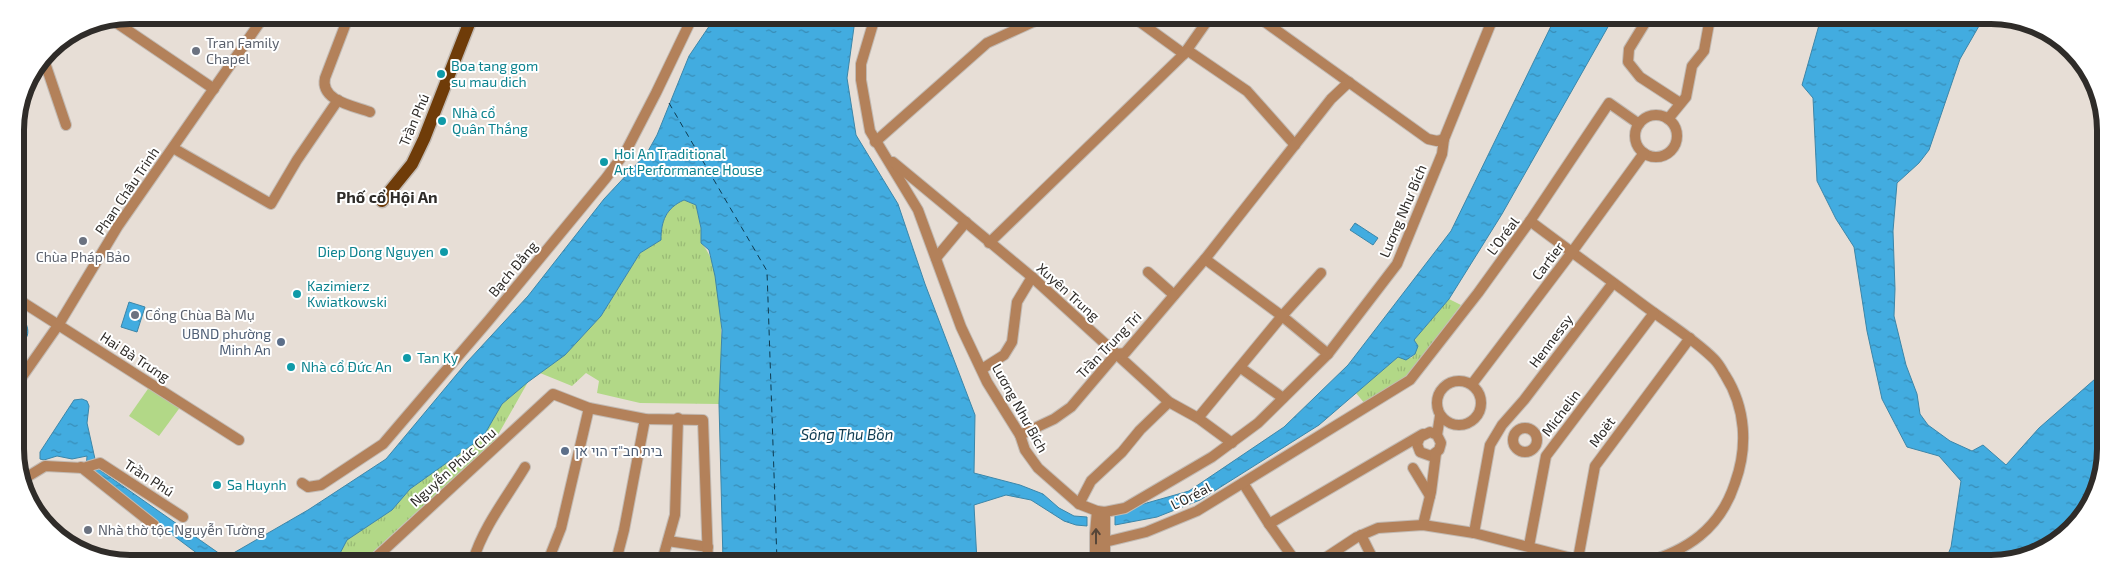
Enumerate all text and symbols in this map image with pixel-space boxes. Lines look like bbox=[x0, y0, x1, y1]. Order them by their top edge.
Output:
place label: Tran Family Chapel bbox=[206, 34, 280, 67]
marker: Tran Family Chapel bbox=[190, 45, 202, 57]
place label: Boa tang gom su mau dich bbox=[451, 57, 538, 90]
marker: Boa tang gom su mau dich bbox=[435, 68, 447, 80]
street label: Trần Phú bbox=[395, 91, 432, 149]
place label: Nhà cổ Quân Thắng bbox=[452, 104, 528, 137]
marker: Nhà cổ Quân Thắng bbox=[436, 115, 448, 127]
street label: Phan Châu Trinh bbox=[91, 144, 162, 238]
place label: Hoi An Traditional Art Performance House bbox=[614, 145, 762, 178]
marker: Hoi An Traditional Art Performance House bbox=[598, 156, 610, 168]
street label: Lương Như Bích bbox=[1375, 162, 1430, 260]
district label: Phố cổ Hội An bbox=[336, 187, 438, 206]
street label: L’Oréal bbox=[1483, 213, 1523, 258]
marker: Chùa Pháp Bảo bbox=[77, 235, 89, 247]
street label: Bạch Đằng bbox=[484, 237, 541, 300]
street label: Cartier bbox=[1528, 238, 1568, 283]
place label: Diep Dong Nguyen bbox=[318, 243, 434, 260]
marker: Diep Dong Nguyen bbox=[438, 246, 450, 258]
place label: Chùa Pháp Bảo bbox=[36, 248, 130, 265]
street label: Xuyên Trung bbox=[1033, 259, 1103, 324]
place label: Kazimierz Kwiatkowski bbox=[307, 277, 387, 310]
marker: Kazimierz Kwiatkowski bbox=[291, 288, 303, 300]
place label: Cổng Chùa Bà Mụ bbox=[145, 306, 255, 323]
street label: Trần Trung Tri bbox=[1073, 308, 1145, 382]
marker: Cổng Chùa Bà Mụ bbox=[129, 309, 141, 321]
street label: Hennessy bbox=[1525, 310, 1576, 371]
place label: UBND phường Minh An bbox=[182, 325, 271, 358]
street label: Hai Bà Trưng bbox=[97, 328, 173, 385]
marker: UBND phường Minh An bbox=[275, 336, 287, 348]
place label: Tan Ky bbox=[417, 349, 459, 366]
marker: Tan Ky bbox=[401, 352, 413, 364]
place label: Nhà cổ Đức An bbox=[301, 358, 392, 375]
street label: Lương Như Bích bbox=[989, 360, 1052, 455]
marker: Nhà cổ Đức An bbox=[285, 361, 297, 373]
street label: Michelin bbox=[1538, 386, 1584, 439]
street label: Moët bbox=[1585, 413, 1618, 450]
street label: Nguyễn Phúc Chu bbox=[406, 423, 499, 510]
water label: Sông Thu Bồn bbox=[801, 425, 893, 443]
place label: בית חב"ד הוי אן bbox=[575, 442, 663, 459]
marker: בית חב"ד הוי אן bbox=[559, 445, 571, 457]
street label: Trần Phú bbox=[121, 455, 177, 500]
place label: Sa Huynh bbox=[227, 476, 287, 493]
street label: L’Oréal bbox=[1168, 478, 1215, 513]
marker: Sa Huynh bbox=[211, 479, 223, 491]
place label: Nhà thờ tộc Nguyễn Tường bbox=[98, 521, 265, 538]
marker: Nhà thờ tộc Nguyễn Tường bbox=[82, 524, 94, 536]
one-way arrow bbox=[1091, 529, 1101, 545]

